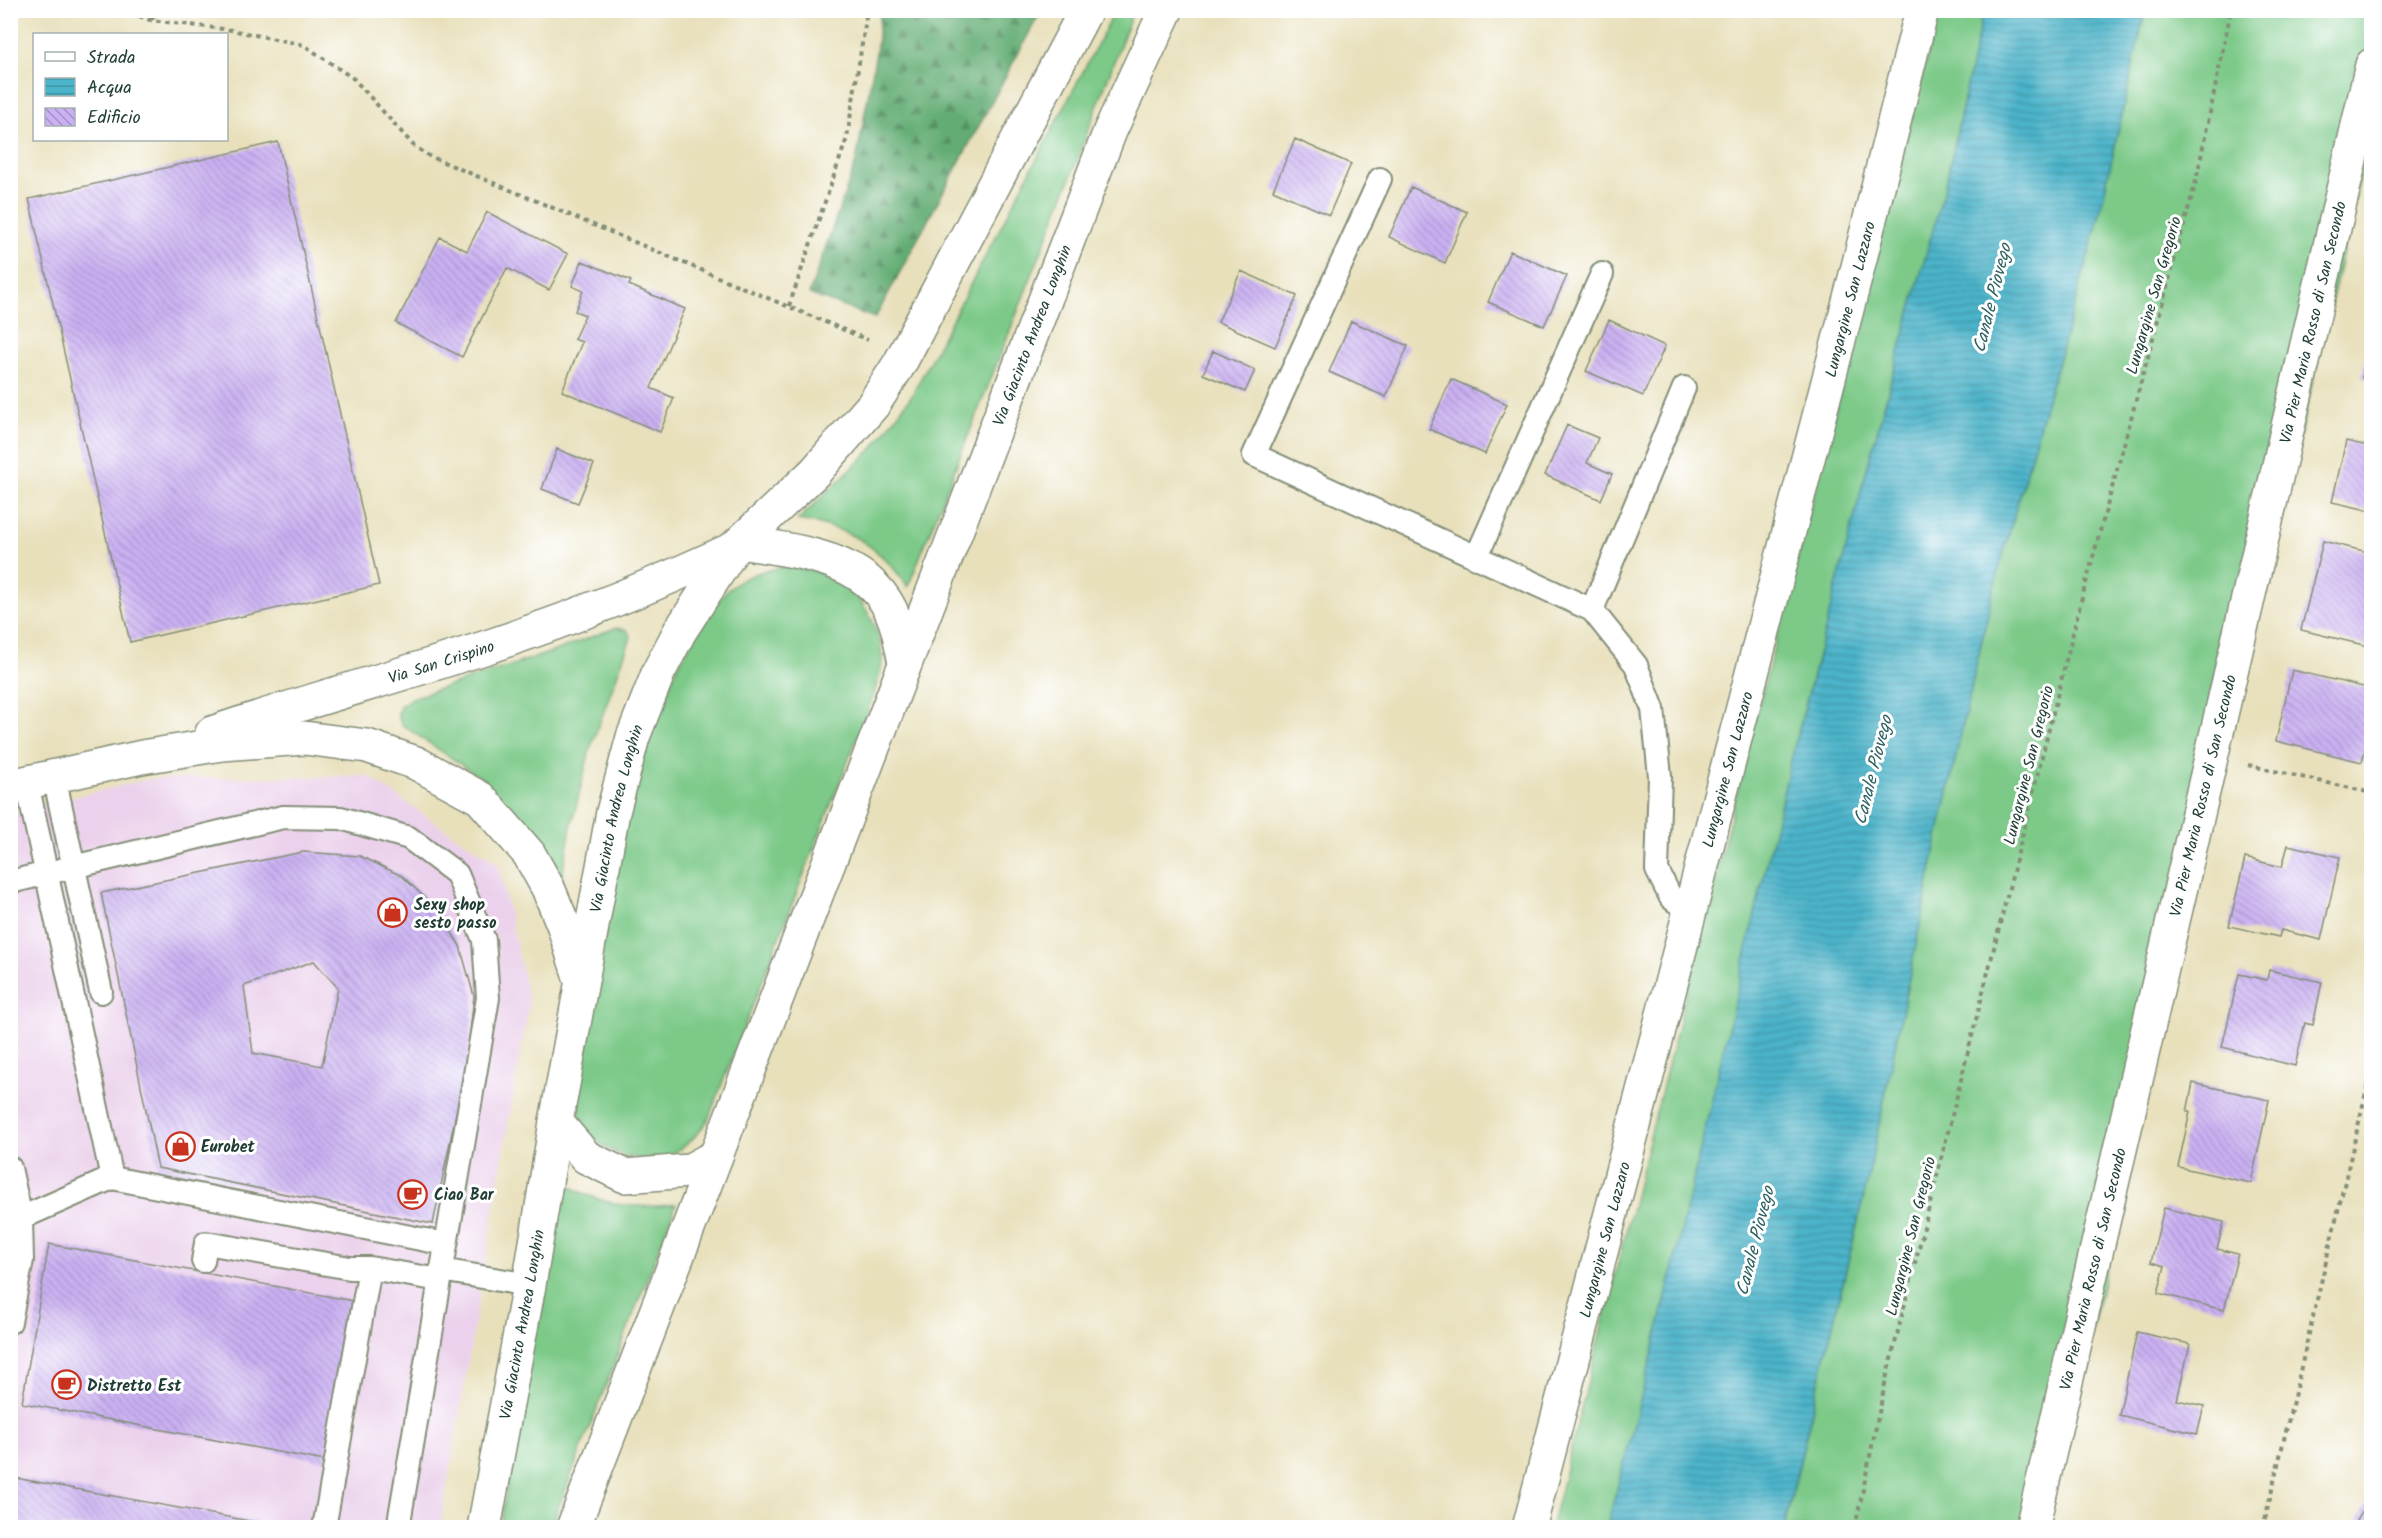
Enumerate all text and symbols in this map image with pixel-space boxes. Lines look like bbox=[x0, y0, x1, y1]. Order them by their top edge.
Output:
legend bbox=[33, 33, 228, 141]
text: Strada bbox=[87, 44, 135, 73]
text: Acqua bbox=[87, 74, 132, 103]
text: Edificio bbox=[87, 104, 141, 133]
street label: Via Pier Maria Rosso di San Secondo bbox=[2273, 199, 2354, 446]
street label: Lungargine San Gregorio bbox=[2120, 213, 2189, 377]
street label: Lungargine San Lazzaro bbox=[1819, 219, 1883, 380]
water label: Canale Piovego bbox=[1966, 239, 2021, 356]
street label: Via Giacinto Andrea Longhin bbox=[987, 241, 1079, 430]
street label: Via San Crispino bbox=[385, 634, 498, 691]
street label: Via Pier Maria Rosso di San Secondo bbox=[2163, 672, 2244, 919]
street label: Lungargine San Gregorio bbox=[1998, 683, 2061, 848]
street label: Lungargine San Lazzaro bbox=[1696, 689, 1761, 851]
water label: Canale Piovego bbox=[1847, 711, 1902, 828]
street label: Via Giacinto Andrea Longhin bbox=[584, 721, 651, 915]
place label: Sexy shop sesto passo bbox=[414, 893, 496, 936]
shop icon: Sexy shop sesto passo bbox=[377, 897, 409, 929]
shop icon: Eurobet bbox=[164, 1130, 196, 1162]
place label: Eurobet bbox=[201, 1135, 256, 1160]
street label: Via Pier Maria Rosso di San Secondo bbox=[2053, 1146, 2134, 1393]
street label: Lungargine San Gregorio bbox=[1880, 1154, 1943, 1319]
street label: Lungargine San Lazzaro bbox=[1573, 1159, 1638, 1321]
cafe icon: Ciao Bar bbox=[397, 1178, 429, 1210]
water label: Canale Piovego bbox=[1729, 1182, 1784, 1299]
place label: Ciao Bar bbox=[434, 1183, 495, 1208]
street label: Via Giacinto Andrea Longhin bbox=[493, 1228, 552, 1422]
cafe icon: Distretto Est bbox=[50, 1369, 82, 1401]
place label: Distretto Est bbox=[87, 1374, 182, 1399]

